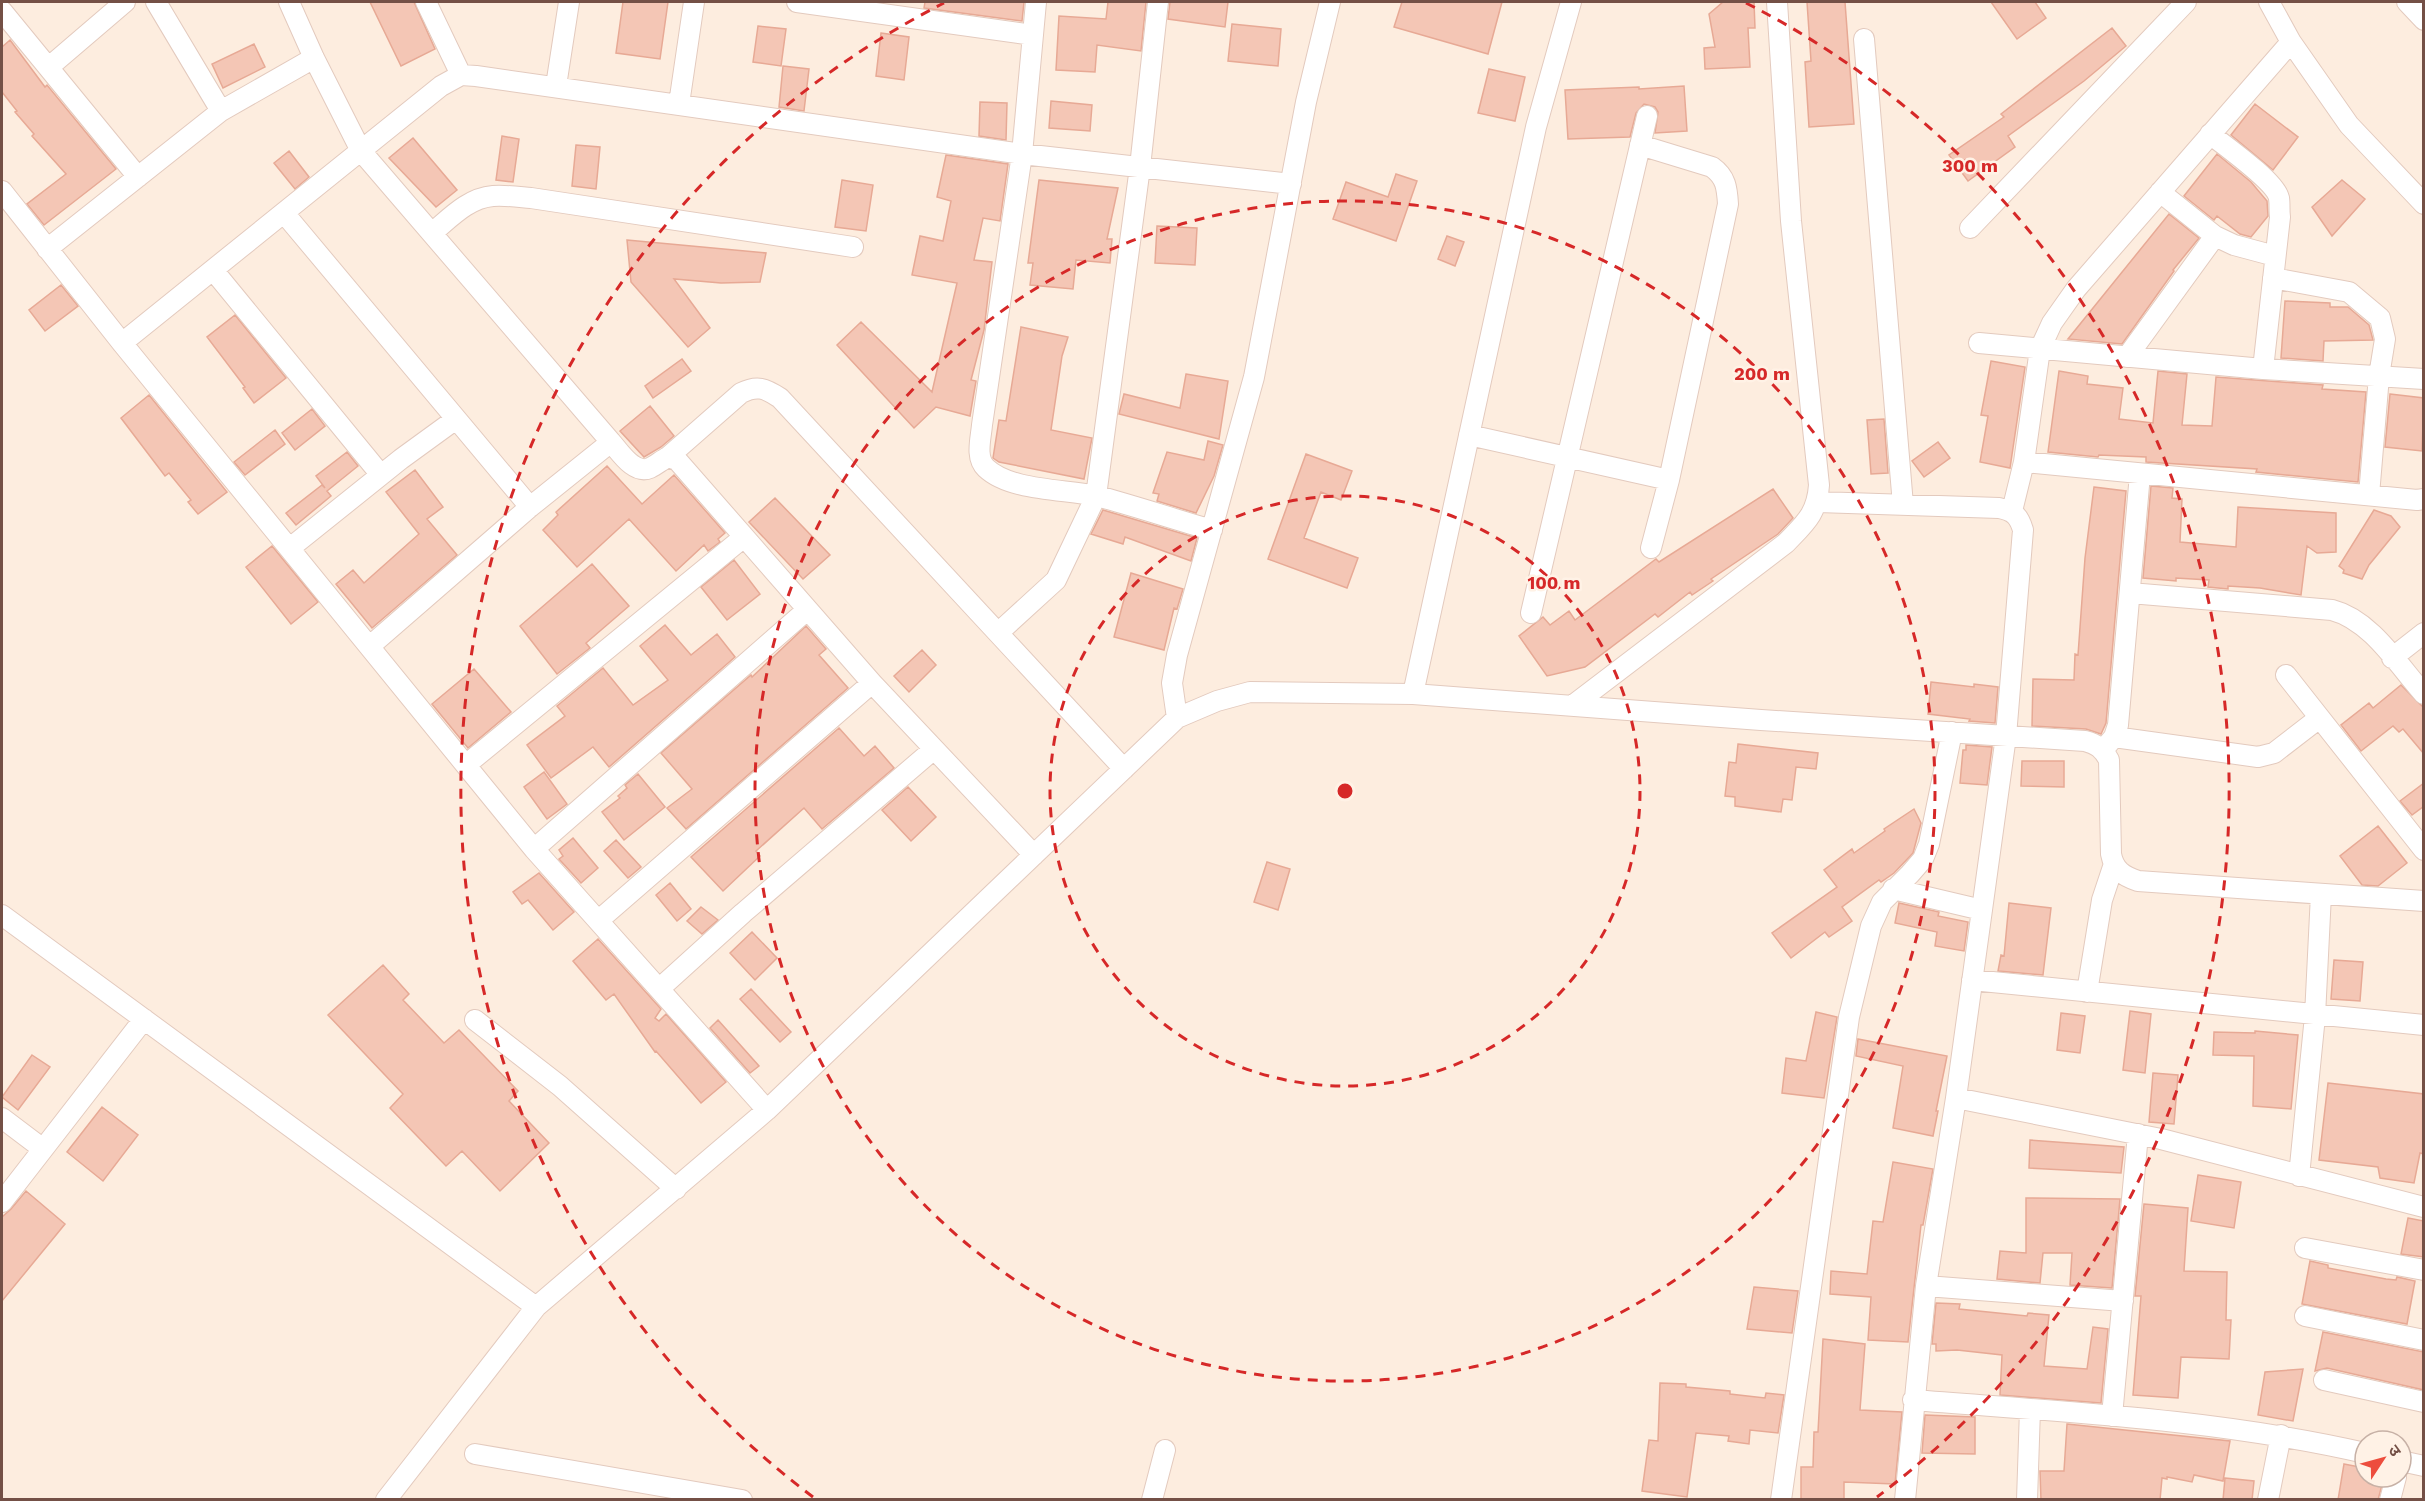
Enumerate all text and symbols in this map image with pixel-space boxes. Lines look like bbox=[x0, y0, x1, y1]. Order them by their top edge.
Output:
text: 300 m bbox=[1942, 155, 1998, 176]
text: 200 m bbox=[1734, 363, 1790, 384]
text: 100 m bbox=[1527, 572, 1581, 593]
centre of rings bbox=[1335, 781, 1355, 801]
north arrow bbox=[2353, 1429, 2413, 1489]
text: उ bbox=[2384, 1441, 2406, 1460]

